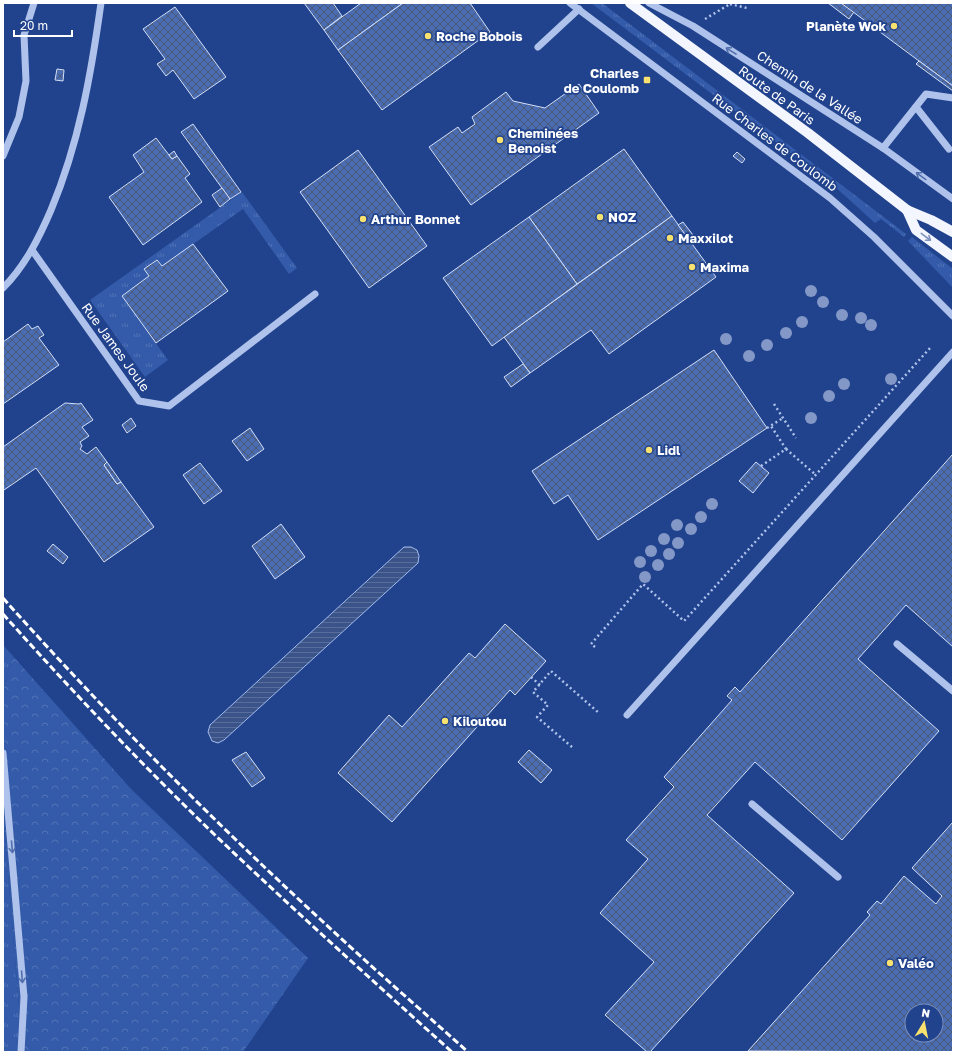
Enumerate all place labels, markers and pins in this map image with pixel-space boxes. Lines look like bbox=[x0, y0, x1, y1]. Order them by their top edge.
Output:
place label: Planète Wok bbox=[806, 18, 886, 34]
marker: Planète Wok bbox=[889, 21, 899, 31]
place label: Roche Bobois bbox=[436, 28, 523, 44]
marker: Roche Bobois bbox=[423, 31, 433, 41]
place label: Charles de Coulomb bbox=[564, 65, 639, 96]
marker: Charles de Coulomb bbox=[642, 75, 652, 85]
place label: Cheminées Benoist bbox=[508, 125, 578, 156]
marker: Cheminées Benoist bbox=[495, 135, 505, 145]
place label: NOZ bbox=[608, 209, 636, 225]
place label: Arthur Bonnet bbox=[371, 211, 460, 227]
marker: NOZ bbox=[595, 212, 605, 222]
marker: Arthur Bonnet bbox=[358, 214, 368, 224]
place label: Maxxilot bbox=[678, 230, 733, 246]
marker: Maxxilot bbox=[665, 233, 675, 243]
place label: Maxima bbox=[700, 259, 750, 275]
marker: Maxima bbox=[687, 262, 697, 272]
place label: Lidl bbox=[657, 442, 681, 458]
marker: Lidl bbox=[644, 445, 654, 455]
place label: Kiloutou bbox=[453, 713, 507, 729]
marker: Kiloutou bbox=[440, 716, 450, 726]
place label: Valéo bbox=[898, 955, 934, 971]
marker: Valéo bbox=[885, 958, 895, 968]

